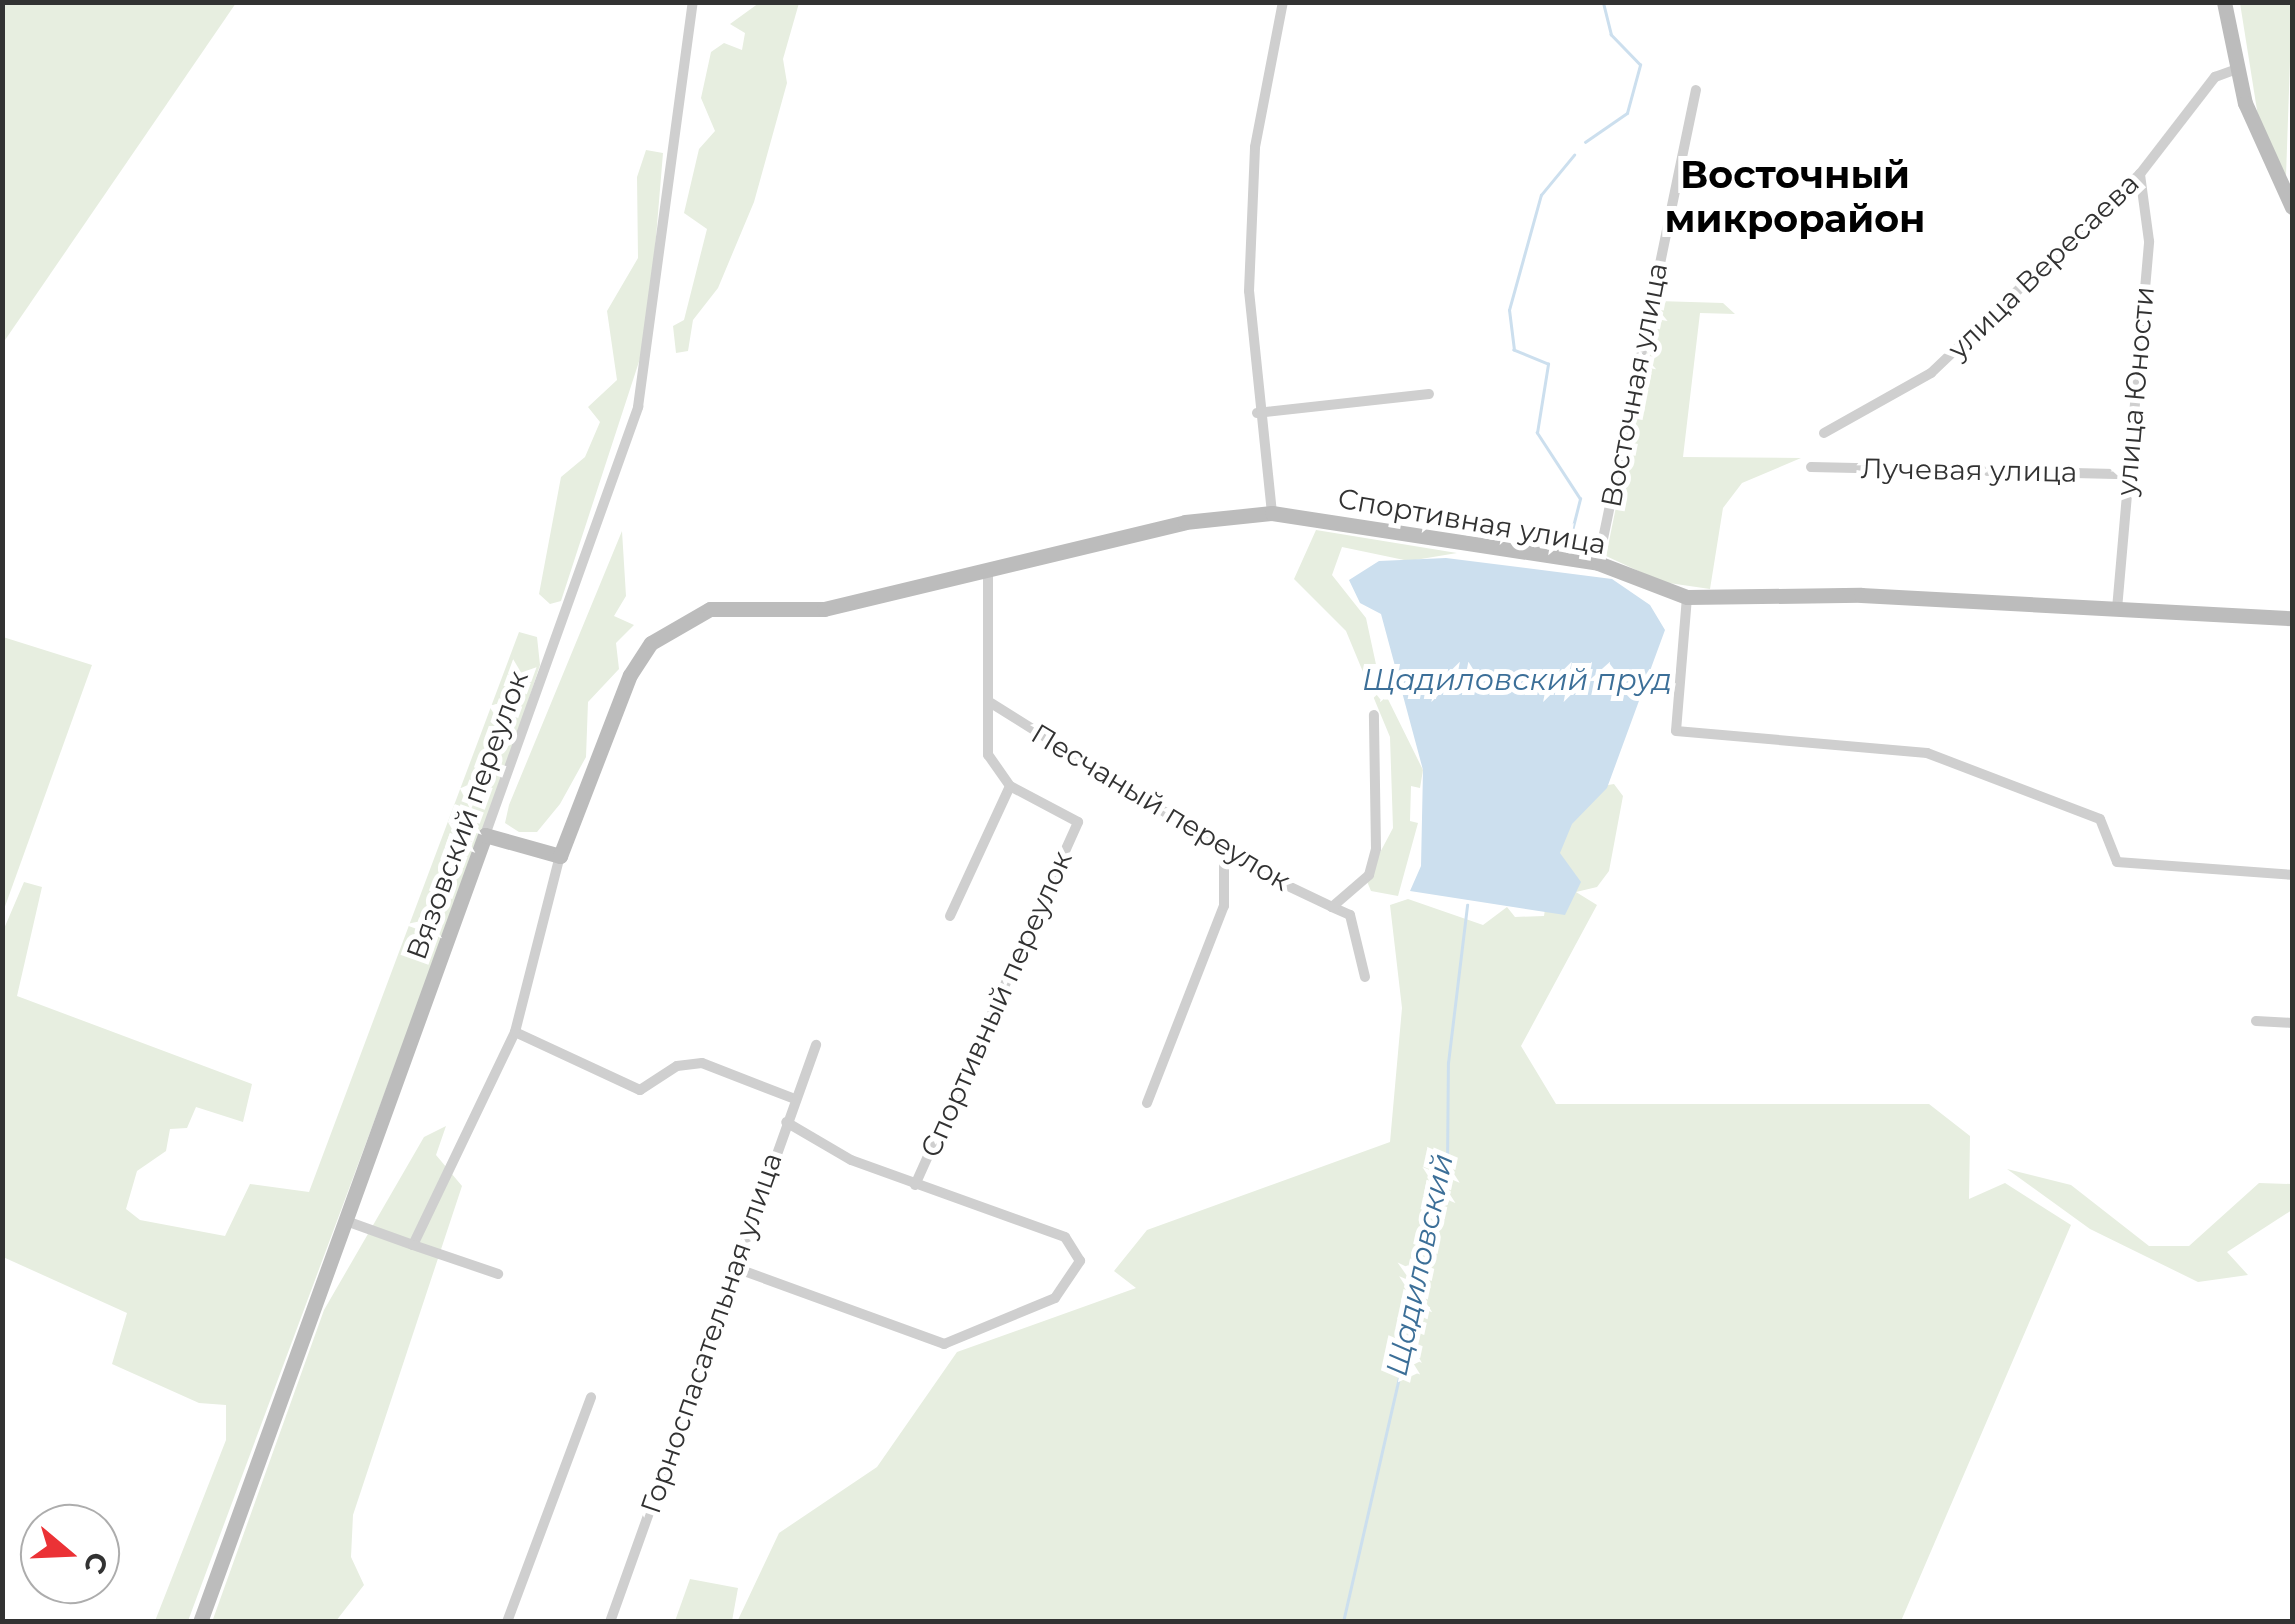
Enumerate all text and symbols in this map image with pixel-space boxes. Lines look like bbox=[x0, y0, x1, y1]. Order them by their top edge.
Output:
district label: Восточный микрорайон bbox=[1665, 152, 1925, 242]
street label: улица Вересаева bbox=[1941, 166, 2145, 366]
street label: Восточная улица bbox=[1594, 260, 1674, 510]
street label: улица Юности bbox=[2109, 285, 2161, 497]
street label: Лучевая улица bbox=[1860, 451, 2078, 489]
street label: Спортивная улица bbox=[1335, 481, 1609, 561]
water label: Щадиловский пруд bbox=[1362, 662, 1672, 698]
street label: Вязовский переулок bbox=[399, 666, 535, 964]
street label: Песчаный переулок bbox=[1026, 716, 1296, 898]
street label: Спортивный переулок bbox=[913, 846, 1079, 1162]
street label: Горноспасательная улица bbox=[633, 1148, 789, 1518]
water label: Щадиловский bbox=[1379, 1151, 1461, 1379]
north arrow bbox=[20, 1504, 120, 1604]
text: С bbox=[77, 1548, 116, 1578]

